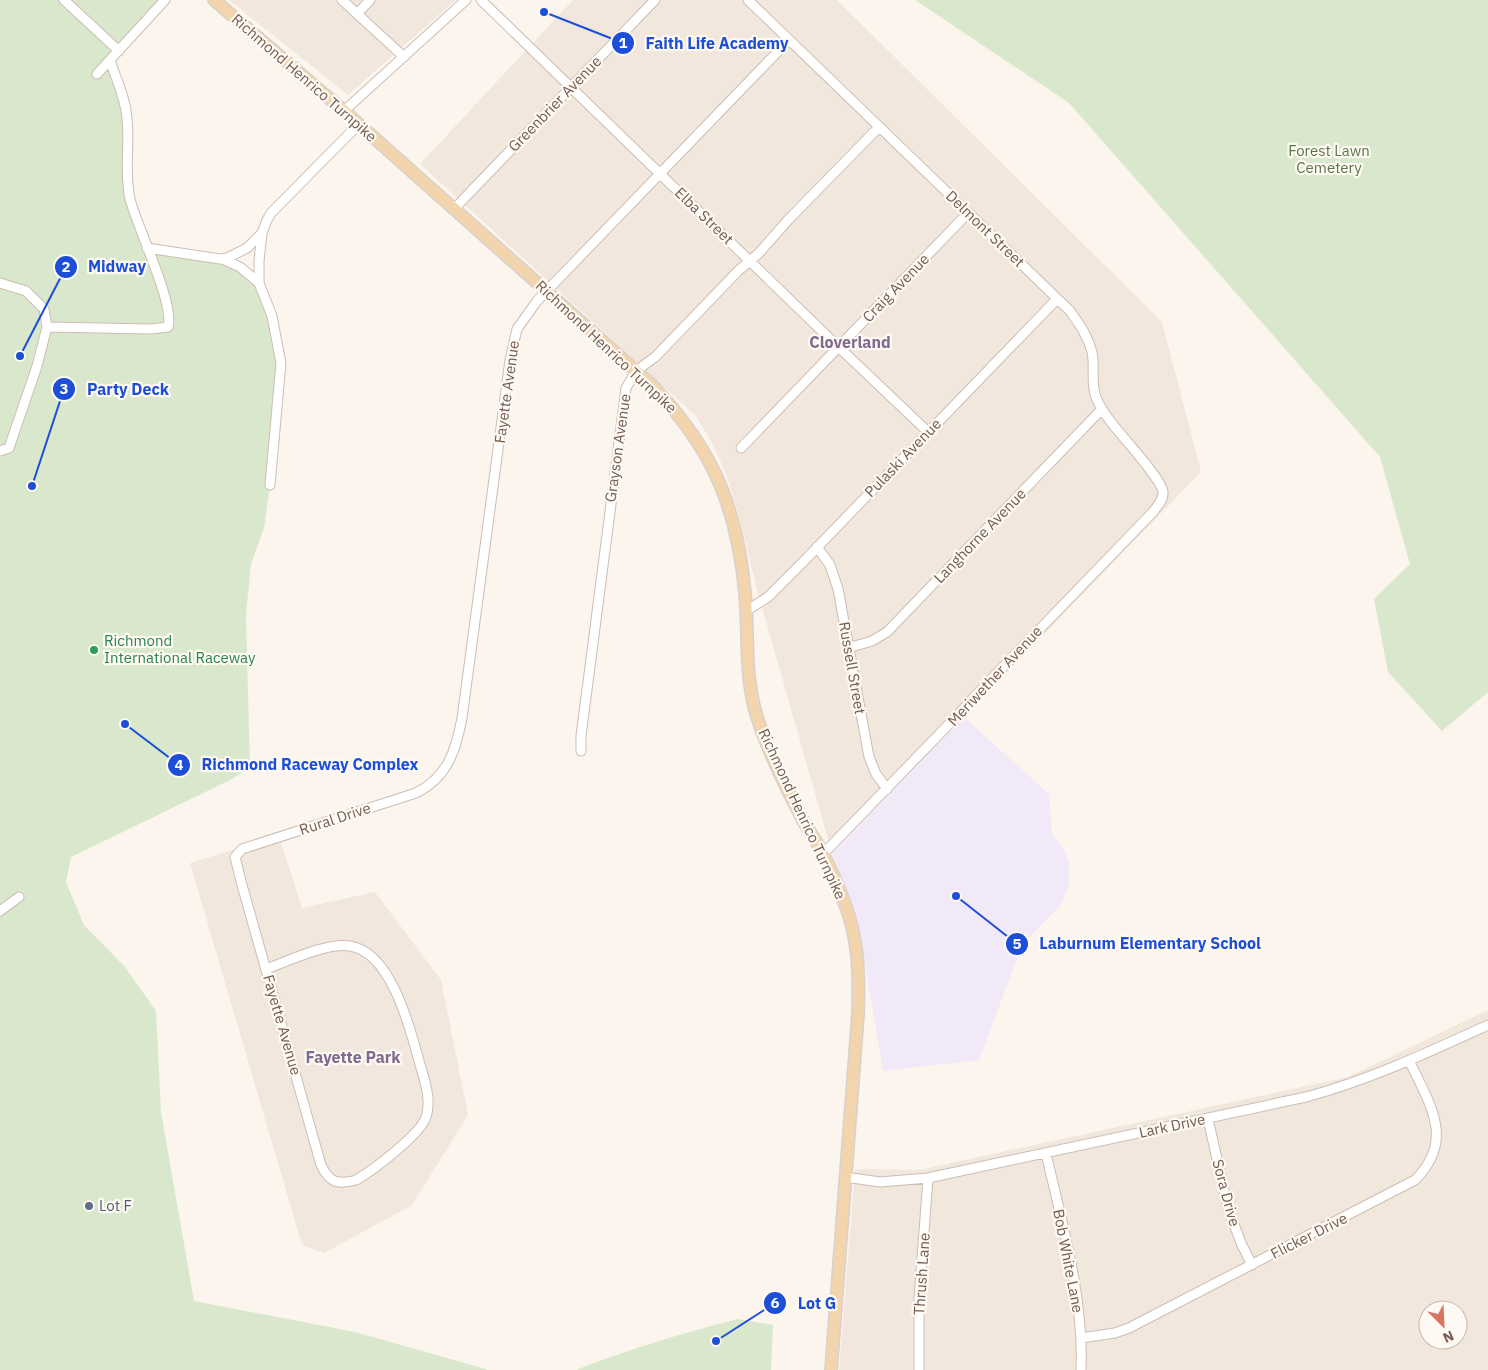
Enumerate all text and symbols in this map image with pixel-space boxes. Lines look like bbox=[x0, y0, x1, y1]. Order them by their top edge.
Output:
street label: Richmond Henrico Turnpike bbox=[228, 9, 381, 146]
callout: Faith Life Academy bbox=[610, 28, 798, 59]
text: 1 bbox=[618, 33, 628, 52]
text: Faith Life Academy bbox=[645, 33, 789, 53]
street label: Greenbrier Avenue bbox=[504, 52, 605, 156]
park label: Forest Lawn Cemetery bbox=[1288, 141, 1370, 177]
street label: Elba Street bbox=[671, 183, 738, 248]
street label: Delmont Street bbox=[942, 186, 1029, 271]
street label: Craig Avenue bbox=[858, 249, 933, 326]
callout: Midway bbox=[53, 251, 156, 282]
text: Midway bbox=[88, 256, 147, 276]
text: 2 bbox=[61, 257, 71, 276]
street label: Richmond Henrico Turnpike bbox=[532, 276, 681, 417]
district label: Cloverland bbox=[809, 332, 891, 352]
street label: Fayette Avenue bbox=[490, 339, 523, 445]
callout: Party Deck bbox=[52, 373, 179, 404]
text: 3 bbox=[59, 379, 69, 398]
text: Party Deck bbox=[87, 379, 170, 399]
street label: Grayson Avenue bbox=[601, 393, 635, 503]
street label: Pulaski Avenue bbox=[860, 414, 945, 501]
street label: Langhorne Avenue bbox=[929, 484, 1030, 587]
street label: Russell Street bbox=[835, 620, 870, 716]
street label: Meriwether Avenue bbox=[943, 621, 1046, 730]
place label: Richmond International Raceway bbox=[104, 631, 256, 667]
marker: Richmond International Raceway bbox=[88, 644, 100, 656]
street label: Richmond Henrico Turnpike bbox=[754, 725, 850, 902]
callout: Richmond Raceway Complex bbox=[166, 749, 428, 780]
text: Richmond Raceway Complex bbox=[202, 754, 418, 774]
text: 4 bbox=[174, 755, 184, 774]
street label: Rural Drive bbox=[297, 798, 373, 839]
callout: Laburnum Elementary School bbox=[1004, 928, 1271, 959]
text: Laburnum Elementary School bbox=[1039, 933, 1261, 953]
text: 5 bbox=[1012, 934, 1022, 953]
street label: Fayette Avenue bbox=[259, 972, 306, 1077]
district label: Fayette Park bbox=[305, 1047, 401, 1067]
street label: Lark Drive bbox=[1137, 1109, 1207, 1142]
street label: Sora Drive bbox=[1208, 1157, 1245, 1229]
place label: Lot F bbox=[99, 1196, 132, 1215]
marker: Lot F bbox=[83, 1200, 95, 1212]
street label: Bob White Lane bbox=[1049, 1207, 1088, 1314]
street label: Flicker Drive bbox=[1267, 1208, 1350, 1263]
street label: Thrush Lane bbox=[909, 1232, 934, 1316]
callout: Lot G bbox=[762, 1288, 846, 1319]
text: 6 bbox=[770, 1293, 780, 1312]
text: Lot G bbox=[798, 1293, 836, 1313]
north arrow bbox=[1418, 1300, 1468, 1350]
text: N bbox=[1440, 1327, 1457, 1347]

